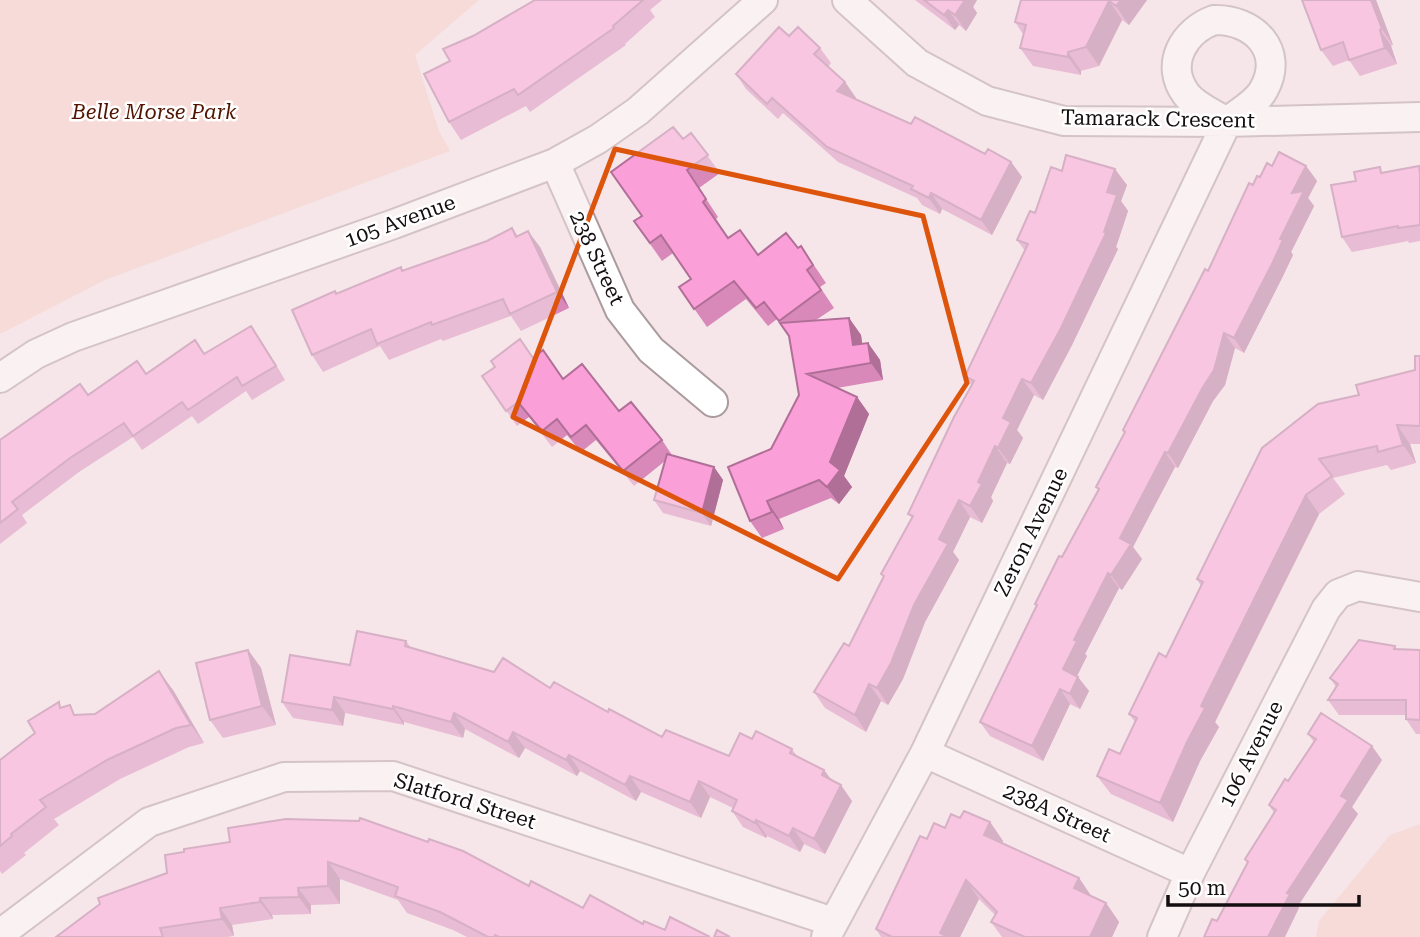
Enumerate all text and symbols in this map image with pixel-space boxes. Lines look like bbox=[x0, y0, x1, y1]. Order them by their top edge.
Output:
park label: Belle Morse Park bbox=[71, 100, 237, 124]
street label: Tamarack Crescent bbox=[1061, 105, 1255, 133]
street label: 105 Avenue bbox=[341, 190, 459, 252]
street label: 238 Street bbox=[565, 207, 629, 309]
street label: Zeron Avenue bbox=[989, 464, 1073, 600]
street label: 106 Avenue bbox=[1214, 697, 1288, 811]
street label: Slatford Street bbox=[391, 768, 539, 834]
street label: 238A Street bbox=[999, 779, 1115, 848]
scale bar bbox=[1168, 864, 1359, 908]
text: 50 m bbox=[1178, 876, 1226, 900]

